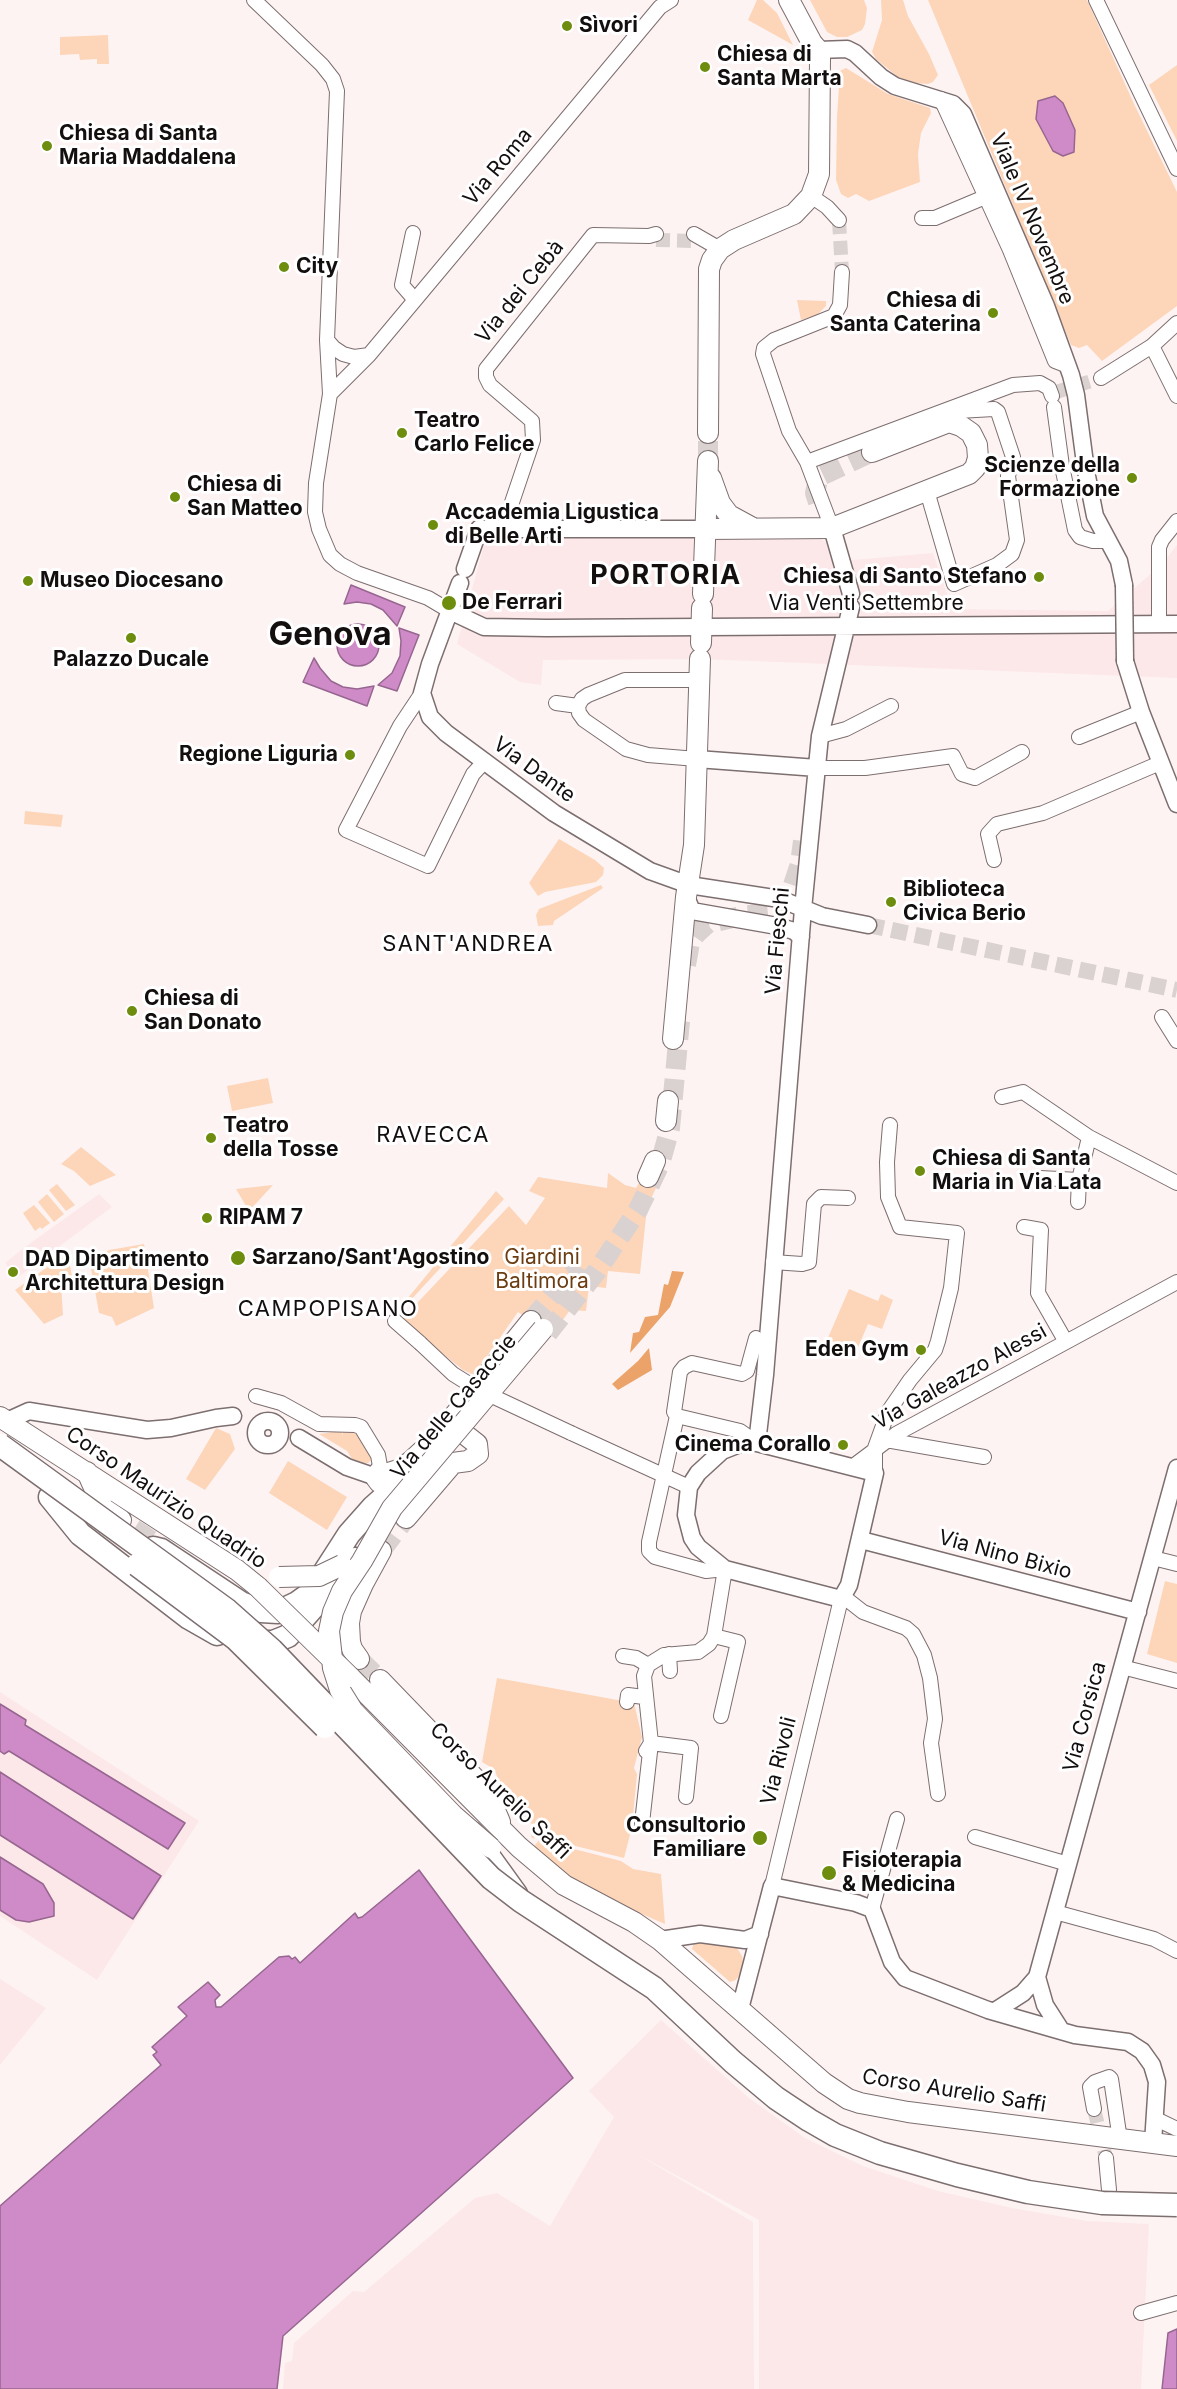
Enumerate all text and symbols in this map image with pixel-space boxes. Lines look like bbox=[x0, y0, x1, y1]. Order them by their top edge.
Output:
place label: Sìvori bbox=[579, 13, 638, 39]
marker: Sìvori bbox=[560, 19, 574, 33]
place label: Chiesa di Santa Marta bbox=[717, 42, 842, 92]
marker: Chiesa di Santa Marta bbox=[698, 60, 712, 74]
place label: Chiesa di Santa Maria Maddalena bbox=[59, 121, 236, 171]
street label: Via Roma bbox=[458, 123, 538, 211]
street label: Viale IV Novembre bbox=[985, 130, 1079, 308]
marker: Chiesa di Santa Maria Maddalena bbox=[40, 139, 54, 153]
street label: Via dei Cebà bbox=[471, 235, 569, 349]
place label: City bbox=[296, 254, 338, 280]
marker: City bbox=[277, 260, 291, 274]
place label: Chiesa di Santa Caterina bbox=[830, 288, 981, 338]
marker: Chiesa di Santa Caterina bbox=[986, 306, 1000, 320]
place label: Teatro Carlo Felice bbox=[414, 408, 535, 458]
marker: Teatro Carlo Felice bbox=[395, 426, 409, 440]
place label: Scienze della Formazione bbox=[984, 453, 1120, 503]
marker: Scienze della Formazione bbox=[1125, 471, 1139, 485]
place label: Chiesa di San Matteo bbox=[187, 472, 303, 522]
marker: Chiesa di San Matteo bbox=[168, 490, 182, 504]
place label: Accademia Ligustica di Belle Arti bbox=[445, 500, 659, 550]
marker: Accademia Ligustica di Belle Arti bbox=[426, 518, 440, 532]
district label: PORTORIA bbox=[590, 560, 742, 592]
place label: Chiesa di Santo Stefano bbox=[783, 564, 1027, 590]
place label: Museo Diocesano bbox=[40, 568, 223, 594]
marker: Chiesa di Santo Stefano bbox=[1032, 570, 1046, 584]
marker: Museo Diocesano bbox=[21, 574, 35, 588]
place label: De Ferrari bbox=[462, 590, 562, 616]
street label: Via Venti Settembre bbox=[768, 591, 964, 617]
marker: De Ferrari bbox=[440, 594, 458, 612]
district label: Genova bbox=[268, 615, 392, 655]
marker: Palazzo Ducale bbox=[124, 631, 138, 645]
place label: Palazzo Ducale bbox=[53, 647, 209, 673]
street label: Via Dante bbox=[488, 732, 580, 808]
place label: Regione Liguria bbox=[179, 742, 338, 768]
marker: Regione Liguria bbox=[343, 748, 357, 762]
place label: Biblioteca Civica Berio bbox=[903, 877, 1026, 927]
street label: Via Fieschi bbox=[761, 886, 795, 996]
marker: Biblioteca Civica Berio bbox=[884, 895, 898, 909]
district label: SANT'ANDREA bbox=[382, 931, 554, 957]
place label: Chiesa di San Donato bbox=[144, 986, 262, 1036]
marker: Chiesa di San Donato bbox=[125, 1004, 139, 1018]
place label: Teatro della Tosse bbox=[223, 1113, 339, 1163]
district label: RAVECCA bbox=[376, 1122, 490, 1148]
marker: Teatro della Tosse bbox=[204, 1131, 218, 1145]
place label: Chiesa di Santa Maria in Via Lata bbox=[932, 1146, 1102, 1196]
marker: Chiesa di Santa Maria in Via Lata bbox=[913, 1164, 927, 1178]
place label: RIPAM 7 bbox=[219, 1205, 303, 1231]
marker: RIPAM 7 bbox=[200, 1211, 214, 1225]
place label: Sarzano/Sant'Agostino bbox=[252, 1245, 489, 1271]
park label: Giardini Baltimora bbox=[495, 1245, 589, 1295]
place label: DAD Dipartimento Architettura Design bbox=[25, 1247, 224, 1297]
marker: Sarzano/Sant'Agostino bbox=[229, 1249, 247, 1267]
marker: DAD Dipartimento Architettura Design bbox=[6, 1265, 20, 1279]
district label: CAMPOPISANO bbox=[238, 1296, 418, 1322]
street label: Via Galeazzo Alessi bbox=[869, 1319, 1051, 1435]
street label: Via delle Casaccie bbox=[386, 1329, 522, 1485]
place label: Eden Gym bbox=[805, 1337, 909, 1363]
marker: Eden Gym bbox=[914, 1343, 928, 1357]
street label: Corso Maurizio Quadrio bbox=[61, 1422, 271, 1574]
place label: Cinema Corallo bbox=[675, 1432, 831, 1458]
marker: Cinema Corallo bbox=[836, 1438, 850, 1452]
street label: Via Nino Bixio bbox=[936, 1525, 1074, 1585]
street label: Via Corsica bbox=[1058, 1659, 1112, 1775]
street label: Via Rivoli bbox=[756, 1714, 802, 1808]
street label: Corso Aurelio Saffi bbox=[424, 1717, 576, 1865]
place label: Consultorio Familiare bbox=[626, 1813, 746, 1863]
marker: Consultorio Familiare bbox=[751, 1829, 769, 1847]
place label: Fisioterapia & Medicina bbox=[842, 1848, 962, 1898]
marker: Fisioterapia & Medicina bbox=[820, 1864, 838, 1882]
street label: Corso Aurelio Saffi bbox=[860, 2064, 1048, 2118]

